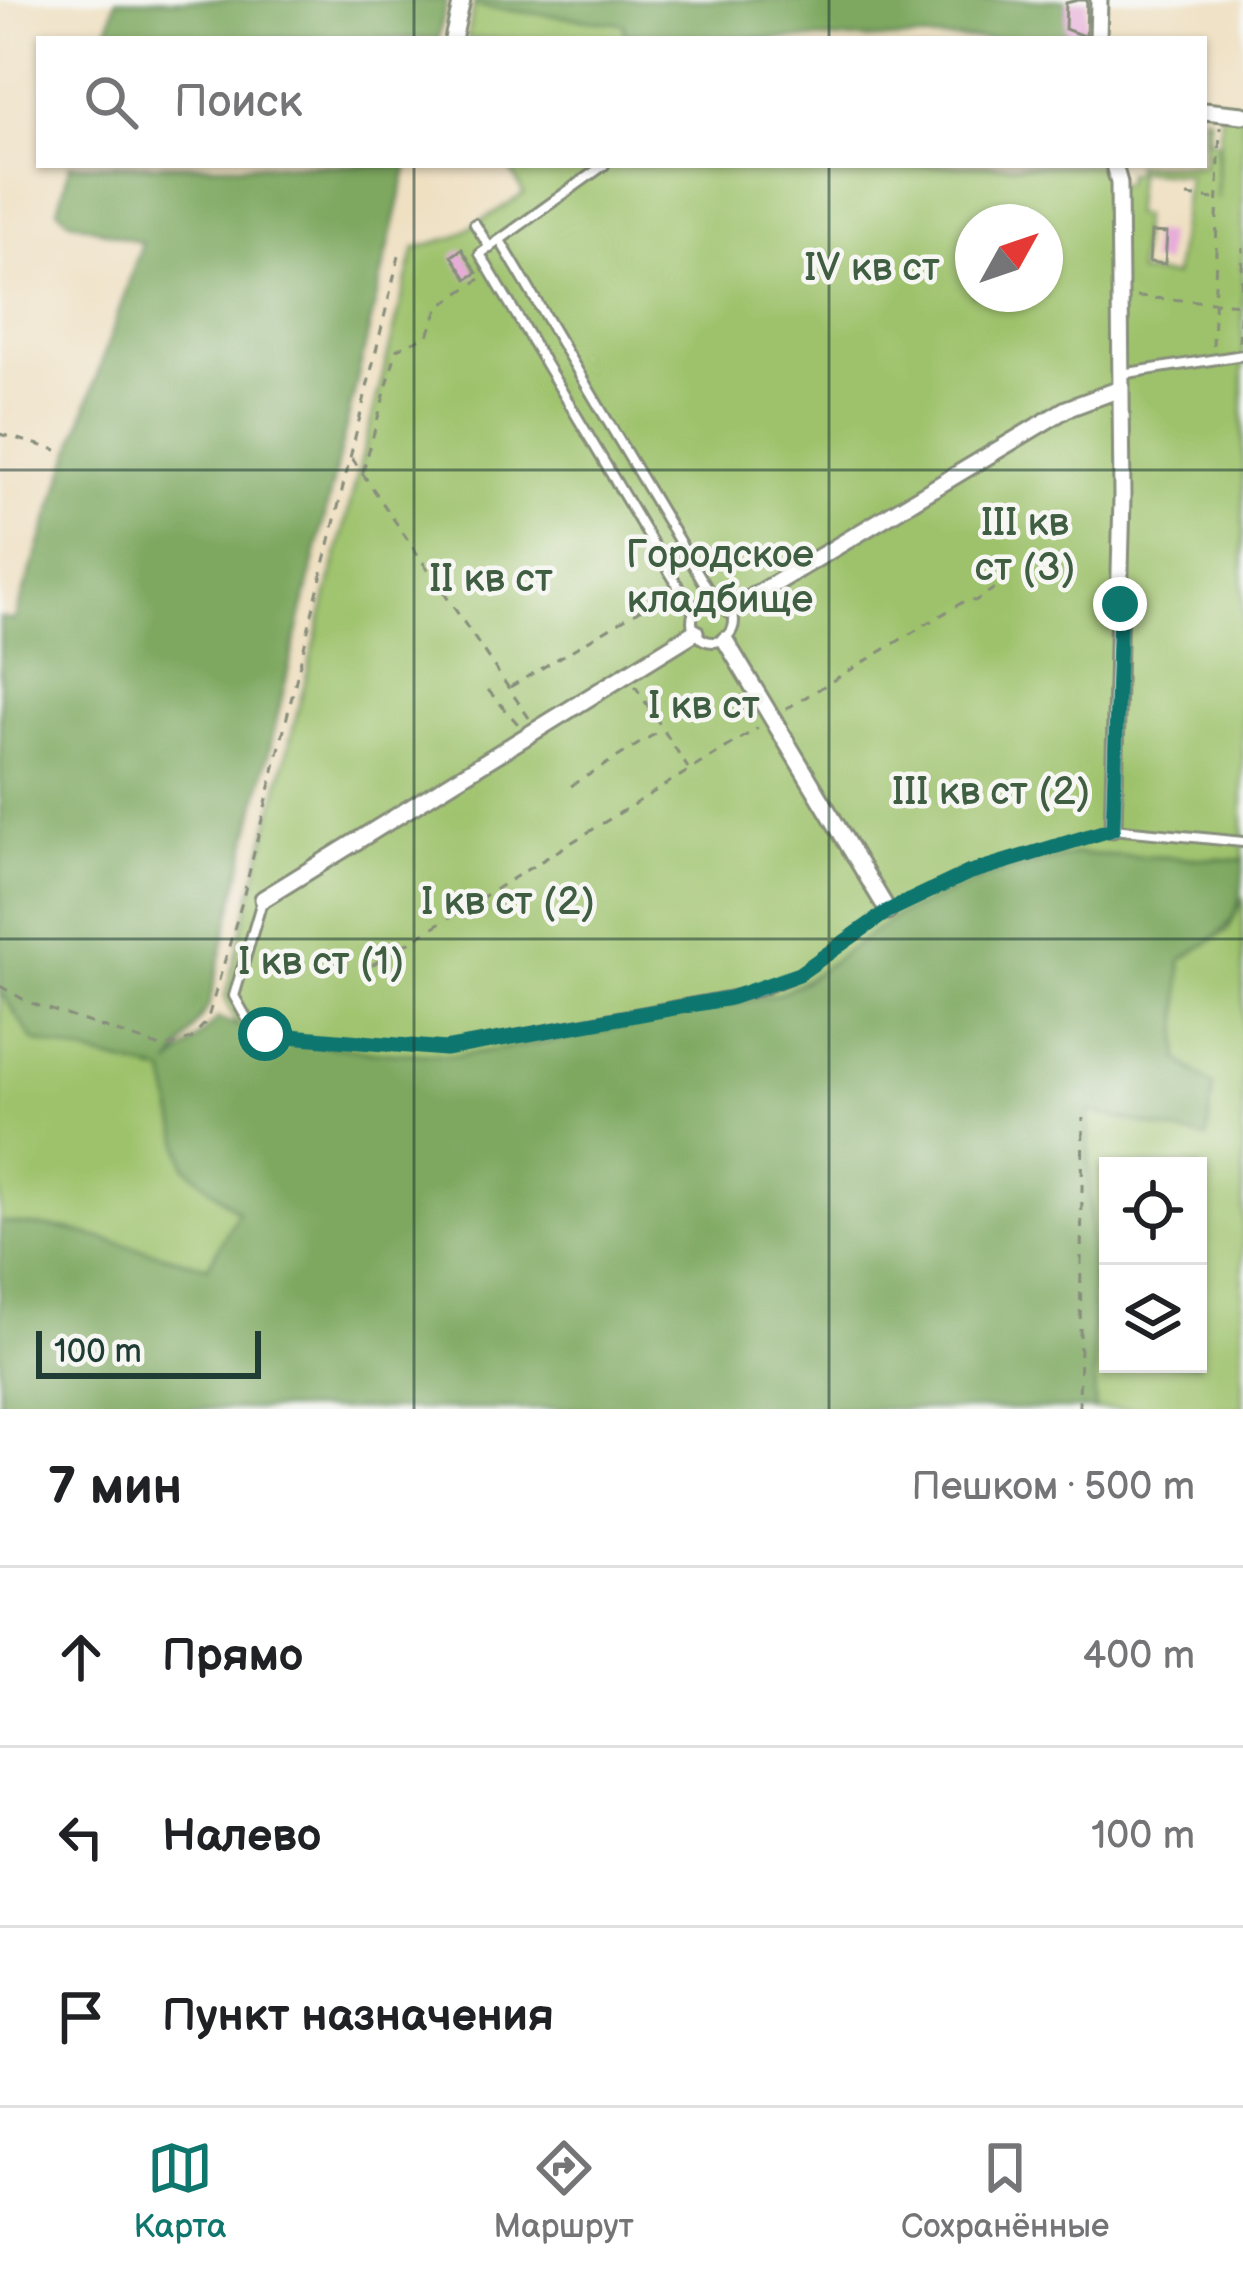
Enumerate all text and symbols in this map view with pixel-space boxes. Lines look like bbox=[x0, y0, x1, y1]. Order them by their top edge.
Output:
search box bbox=[36, 36, 1207, 168]
icon: search bbox=[78, 69, 144, 135]
text: Поиск bbox=[174, 75, 302, 130]
north arrow bbox=[955, 204, 1063, 312]
park label: IV кв ст bbox=[804, 245, 940, 292]
park label: III кв ст (3) bbox=[975, 500, 1075, 592]
park label: Городское кладбище bbox=[626, 532, 814, 624]
park label: II кв ст bbox=[429, 556, 553, 603]
route end bbox=[1093, 577, 1147, 631]
park label: I кв ст bbox=[648, 683, 760, 730]
park label: III кв ст (2) bbox=[892, 769, 1090, 816]
park label: I кв ст (2) bbox=[421, 879, 595, 926]
park label: I кв ст (1) bbox=[238, 939, 404, 986]
route start bbox=[238, 1007, 292, 1061]
map controls bbox=[1099, 1157, 1207, 1373]
button: locate bbox=[1099, 1157, 1207, 1265]
button: layers bbox=[1099, 1265, 1207, 1373]
scale bar bbox=[36, 1325, 261, 1378]
text: 100 m bbox=[54, 1332, 142, 1372]
text: 7 мин bbox=[48, 1457, 182, 1518]
text: Пешком · 500 m bbox=[911, 1464, 1195, 1511]
icon: ahead bbox=[48, 1624, 114, 1690]
text: Прямо bbox=[162, 1629, 303, 1684]
text: 400 m bbox=[1083, 1633, 1195, 1680]
icon: left bbox=[48, 1804, 114, 1870]
text: Налево bbox=[162, 1809, 321, 1864]
text: 100 m bbox=[1091, 1813, 1195, 1860]
icon: arrive bbox=[48, 1984, 114, 2050]
text: Пункт назначения bbox=[162, 1989, 554, 2044]
tab: Карта bbox=[134, 2135, 226, 2247]
tab: Маршрут bbox=[494, 2135, 634, 2247]
tab: Сохранённые bbox=[901, 2135, 1109, 2247]

